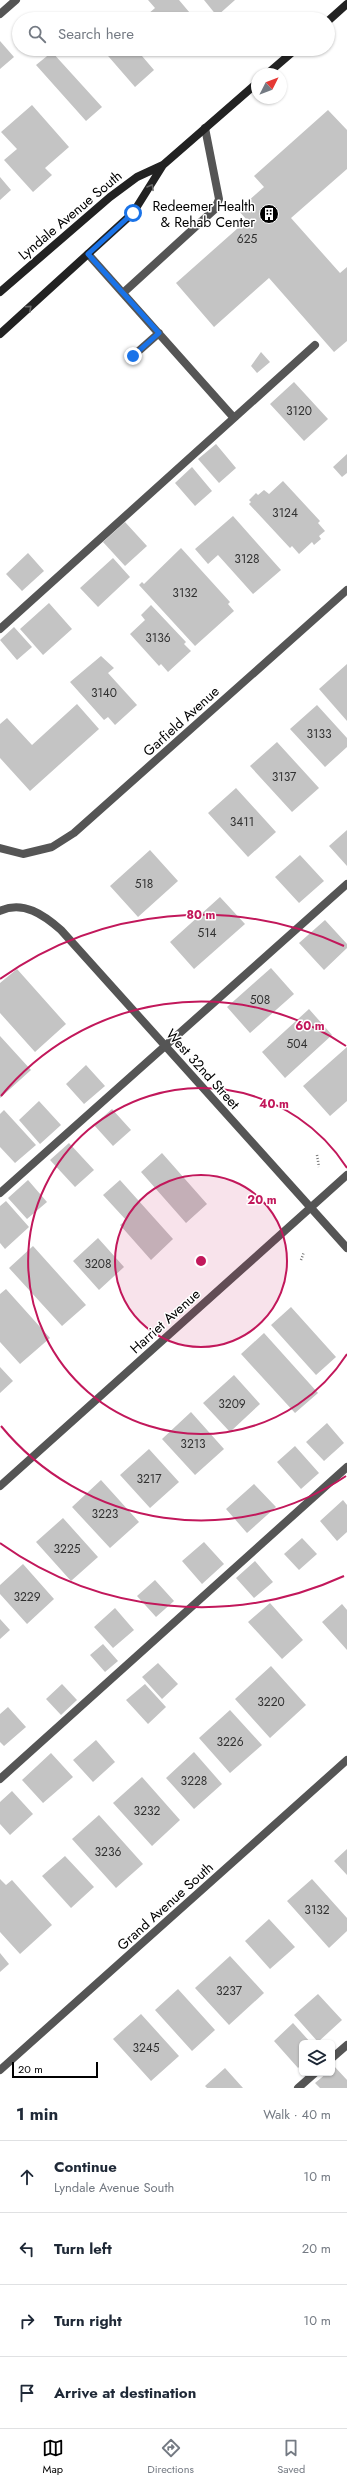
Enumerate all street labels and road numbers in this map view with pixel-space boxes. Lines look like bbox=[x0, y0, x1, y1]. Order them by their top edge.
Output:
street label: Lyndale Avenue South bbox=[14, 166, 126, 264]
street label: Garfield Avenue bbox=[139, 681, 223, 761]
street label: West 32nd Street bbox=[162, 1025, 245, 1114]
street label: Harriet Avenue bbox=[125, 1284, 205, 1358]
street label: Grand Avenue South bbox=[113, 1857, 217, 1955]

